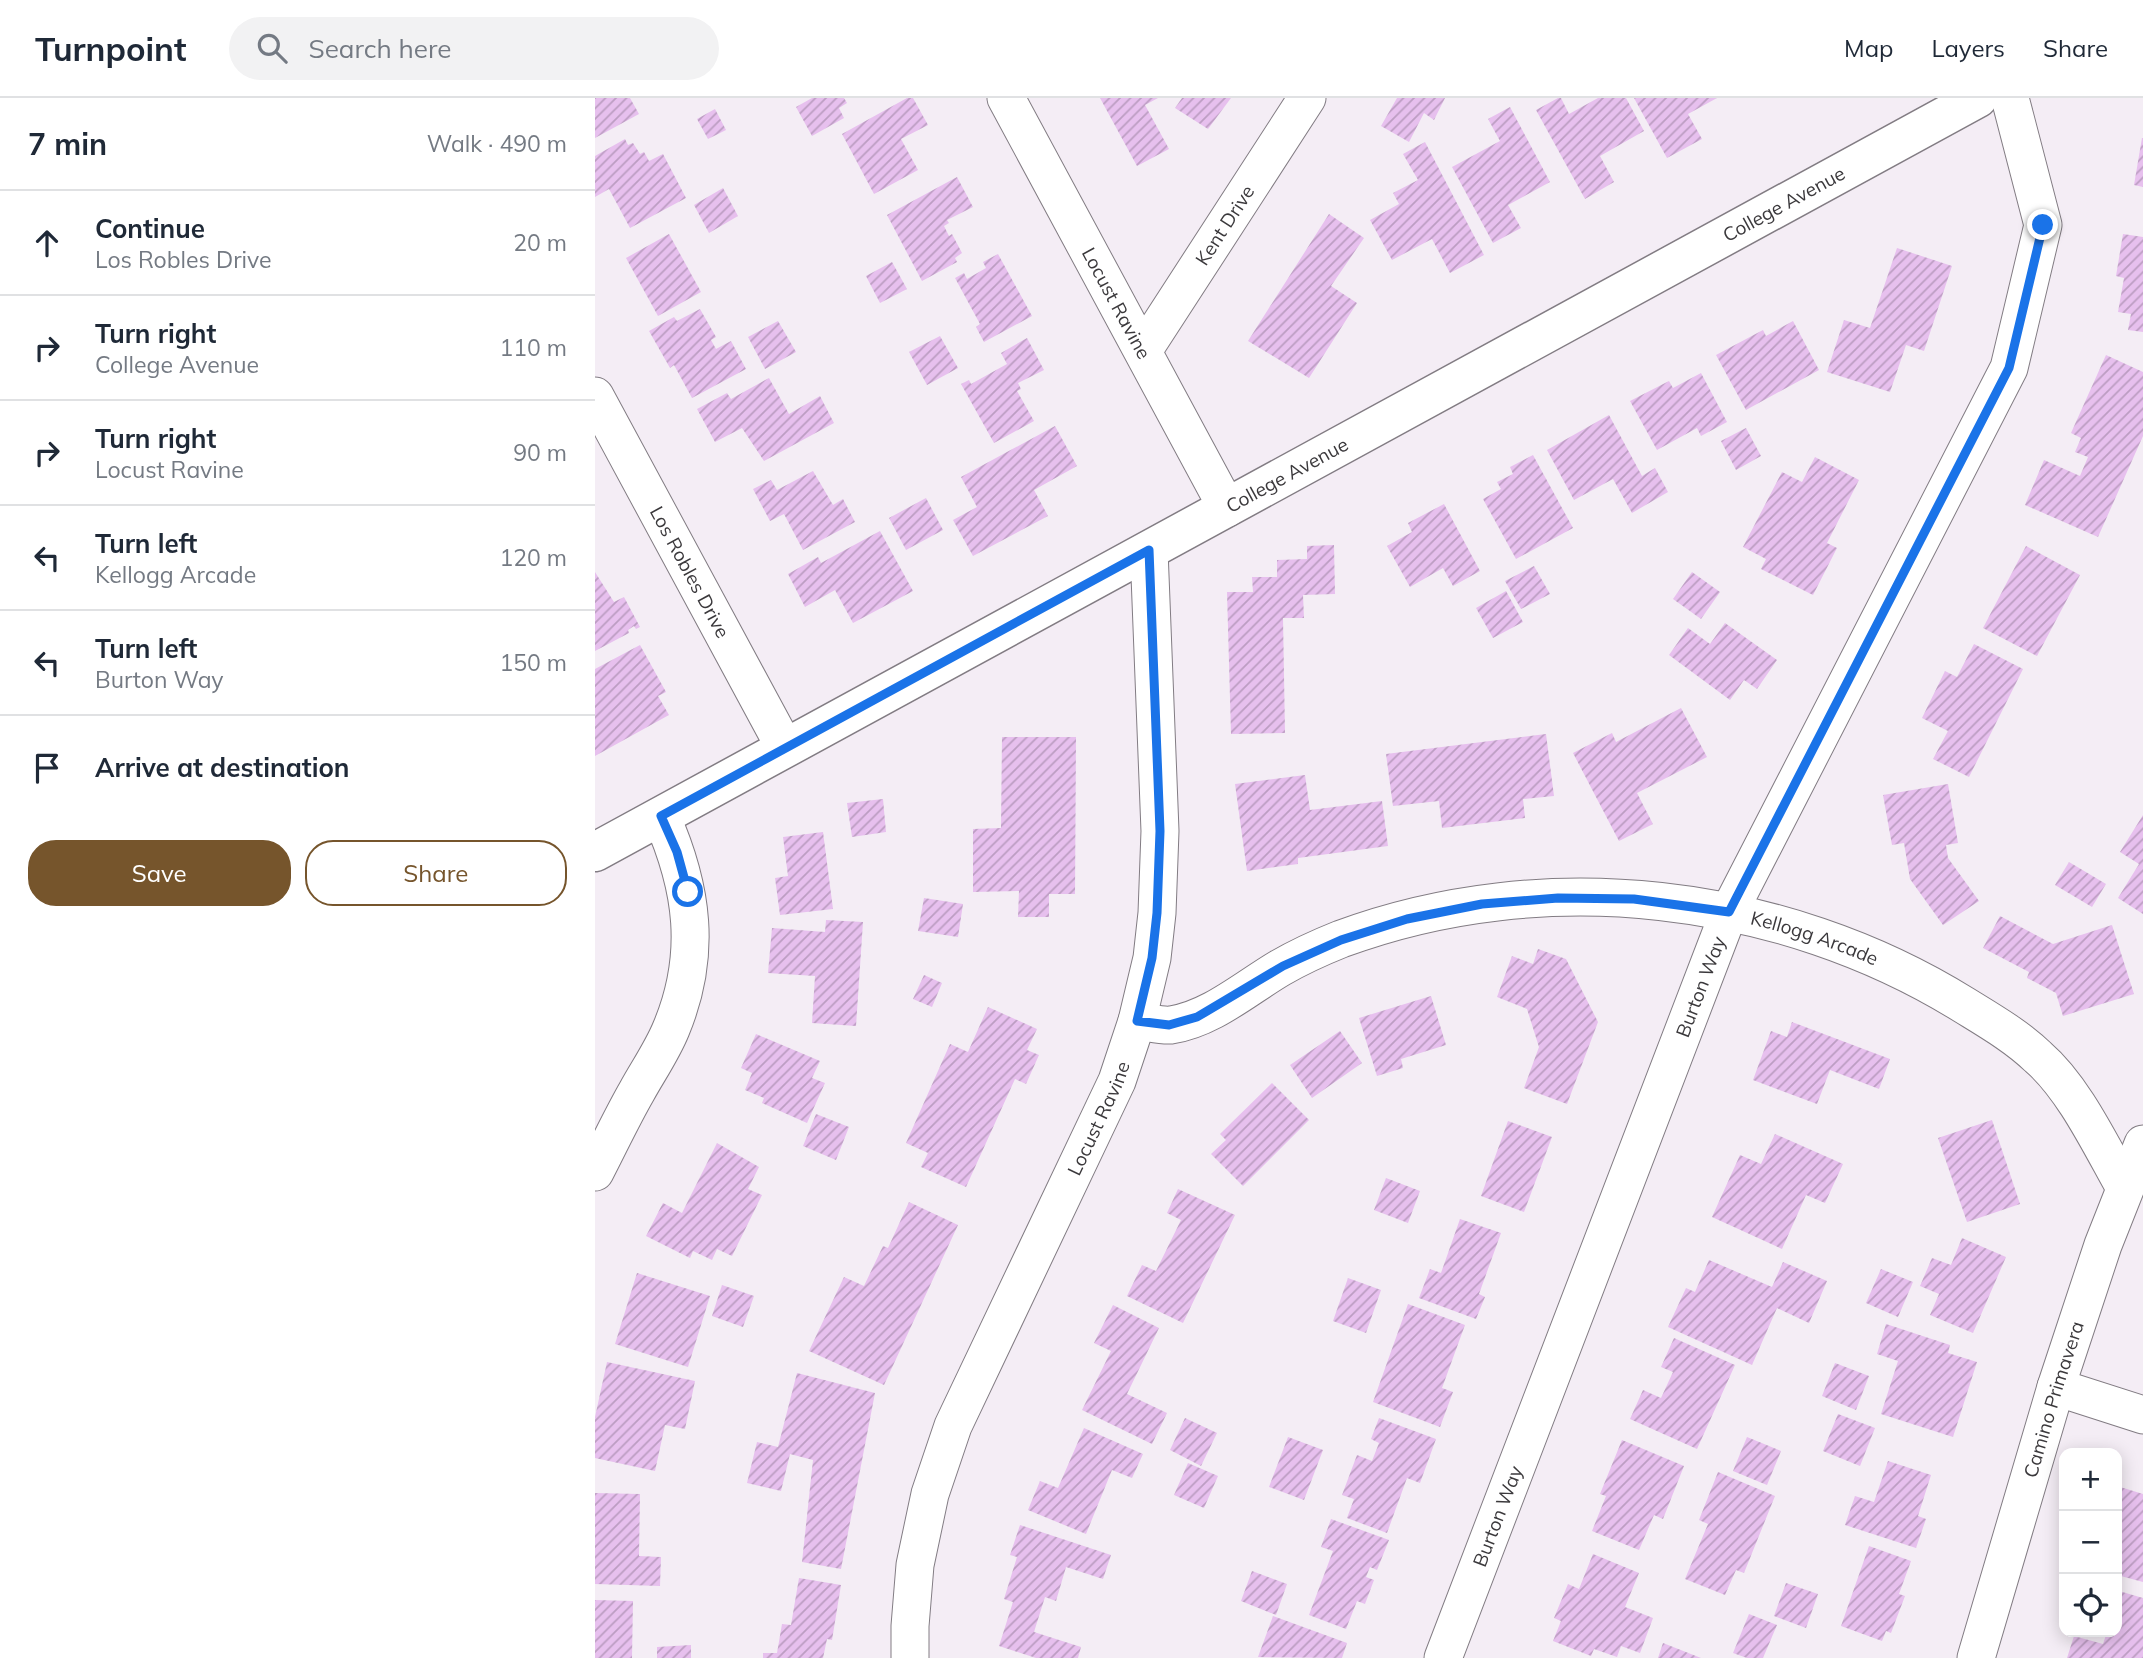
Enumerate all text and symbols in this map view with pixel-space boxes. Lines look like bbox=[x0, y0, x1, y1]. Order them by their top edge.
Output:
search box bbox=[229, 17, 719, 80]
text: Turnpoint bbox=[35, 28, 187, 69]
icon: search bbox=[253, 29, 291, 67]
text: Search here bbox=[309, 32, 451, 65]
text: Map bbox=[1844, 33, 1893, 63]
text: Layers bbox=[1931, 33, 2005, 63]
text: Share bbox=[2043, 33, 2108, 63]
text: 7 min bbox=[28, 125, 107, 163]
text: Walk · 490 m bbox=[427, 129, 567, 158]
street label: College Avenue bbox=[1719, 161, 1849, 247]
street label: Kent Drive bbox=[1190, 180, 1259, 270]
route end bbox=[2027, 209, 2058, 240]
text: Continue bbox=[95, 212, 205, 245]
icon: ahead bbox=[28, 224, 66, 262]
text: 20 m bbox=[513, 228, 567, 257]
street label: Locust Ravine bbox=[1077, 243, 1156, 363]
text: Los Robles Drive bbox=[95, 245, 272, 274]
text: Turn right bbox=[95, 317, 216, 350]
icon: right bbox=[28, 329, 66, 367]
text: 110 m bbox=[499, 333, 567, 362]
text: College Avenue bbox=[95, 350, 259, 379]
text: Turn right bbox=[95, 422, 216, 455]
street label: College Avenue bbox=[1222, 432, 1352, 518]
icon: right bbox=[28, 434, 66, 472]
text: 90 m bbox=[513, 438, 567, 467]
text: Locust Ravine bbox=[95, 455, 244, 484]
street label: Los Robles Drive bbox=[645, 502, 735, 642]
text: Turn left bbox=[95, 527, 197, 560]
icon: left bbox=[28, 539, 66, 577]
text: 120 m bbox=[499, 543, 567, 572]
text: Kellogg Arcade bbox=[95, 560, 256, 589]
text: Turn left bbox=[95, 632, 197, 665]
icon: left bbox=[28, 644, 66, 682]
text: 150 m bbox=[499, 648, 567, 677]
text: Burton Way bbox=[95, 665, 224, 694]
icon: arrive bbox=[28, 749, 66, 787]
text: Arrive at destination bbox=[95, 751, 350, 784]
button: Save bbox=[28, 840, 291, 906]
button: Share bbox=[305, 840, 567, 906]
route start bbox=[672, 876, 703, 907]
street label: Kellogg Arcade bbox=[1748, 905, 1882, 970]
street label: Burton Way bbox=[1670, 933, 1731, 1041]
street label: Locust Ravine bbox=[1062, 1058, 1135, 1179]
street label: Camino Primavera bbox=[2018, 1318, 2089, 1480]
map controls bbox=[2059, 1448, 2122, 1637]
button: + bbox=[2059, 1448, 2122, 1511]
street label: Burton Way bbox=[1467, 1462, 1528, 1570]
button: − bbox=[2059, 1511, 2122, 1574]
button: locate bbox=[2059, 1574, 2122, 1637]

